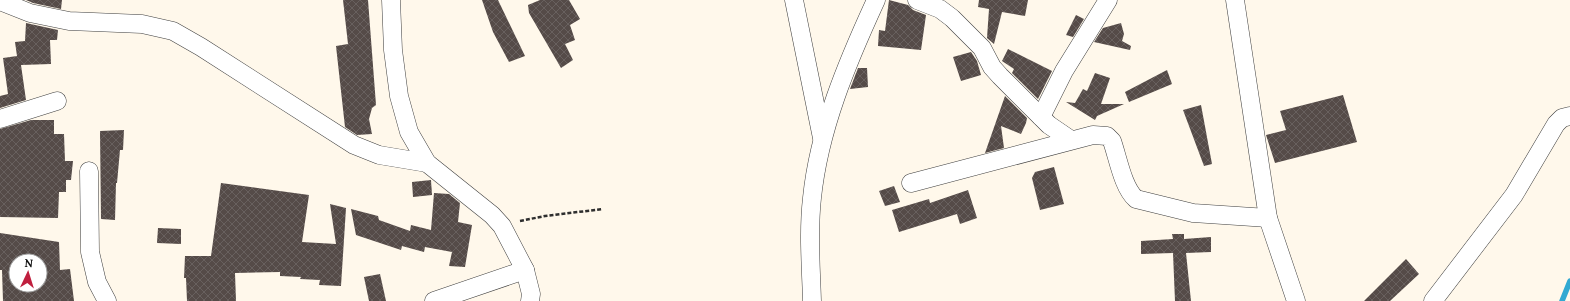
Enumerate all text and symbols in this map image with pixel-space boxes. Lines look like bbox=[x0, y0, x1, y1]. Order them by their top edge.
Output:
north arrow bbox=[8, 253, 48, 293]
text: N bbox=[24, 256, 34, 270]

